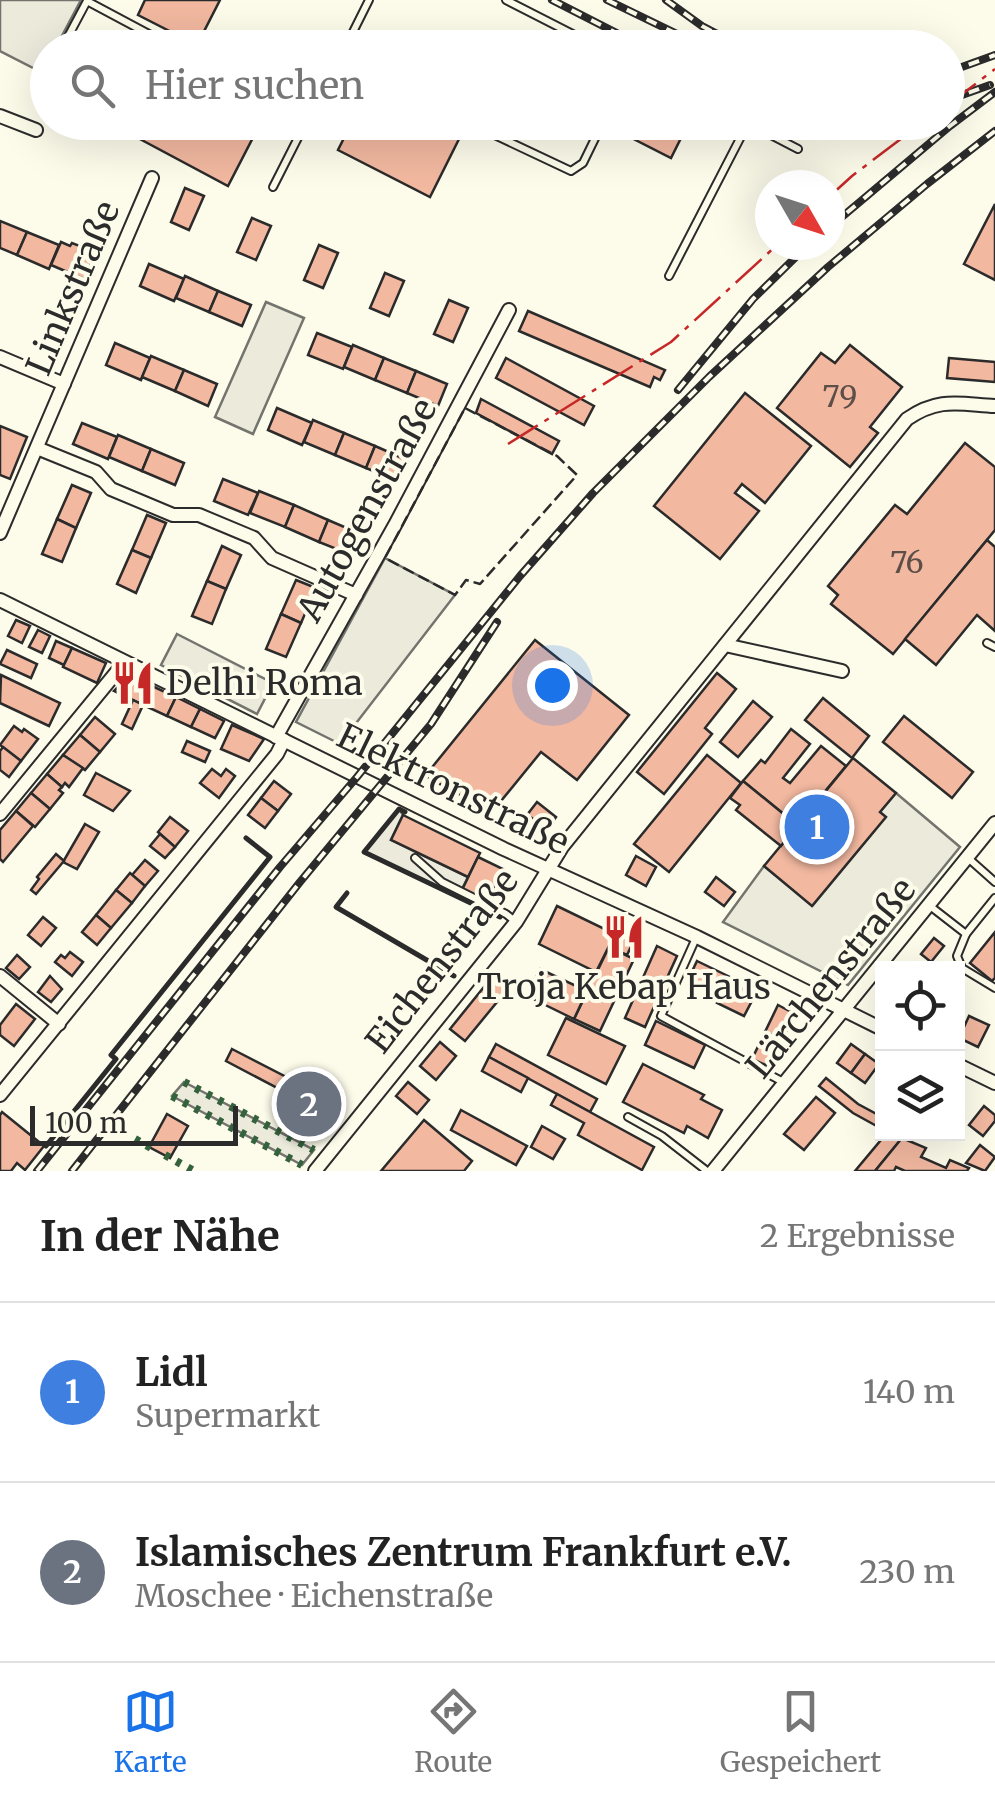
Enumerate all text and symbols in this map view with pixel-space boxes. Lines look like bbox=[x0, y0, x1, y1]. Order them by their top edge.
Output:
search box bbox=[30, 30, 965, 140]
icon: search bbox=[65, 58, 120, 113]
text: Hier suchen bbox=[145, 62, 364, 109]
north arrow bbox=[755, 170, 845, 260]
street label: Linkstraße bbox=[17, 194, 129, 382]
house number: 79 bbox=[823, 377, 857, 415]
street label: Autogenstraße bbox=[287, 391, 446, 630]
house number: 76 bbox=[890, 543, 924, 581]
restaurant icon: Delhi Roma bbox=[109, 659, 157, 707]
your location bbox=[527, 660, 578, 711]
place label: Delhi Roma bbox=[166, 661, 363, 705]
street label: Elektronstraße bbox=[330, 714, 576, 864]
pin: 1 bbox=[784, 790, 850, 864]
street label: Eichenstraße bbox=[356, 860, 528, 1062]
street label: Lärchenstraße bbox=[737, 869, 925, 1087]
restaurant icon: Troja Kebap Haus bbox=[600, 913, 648, 961]
map controls bbox=[875, 961, 965, 1141]
button: locate bbox=[875, 961, 965, 1051]
place label: Troja Kebap Haus bbox=[477, 965, 771, 1009]
button: layers bbox=[875, 1051, 965, 1141]
pin: 2 bbox=[276, 1066, 342, 1142]
scale bar bbox=[30, 1101, 238, 1146]
text: 100 m bbox=[45, 1105, 127, 1141]
text: In der Nähe bbox=[40, 1210, 280, 1262]
text: 2 Ergebnisse bbox=[760, 1216, 955, 1256]
text: Lidl bbox=[135, 1349, 208, 1396]
text: 1 bbox=[65, 1372, 80, 1412]
text: 140 m bbox=[863, 1372, 955, 1412]
text: Supermarkt bbox=[135, 1396, 320, 1436]
text: Islamisches Zentrum Frankfurt e.V. bbox=[135, 1529, 792, 1576]
text: 2 bbox=[63, 1552, 82, 1592]
text: 230 m bbox=[859, 1552, 955, 1592]
text: Moschee · Eichenstraße bbox=[135, 1576, 493, 1616]
tab: Karte bbox=[114, 1684, 187, 1780]
tab: Route bbox=[414, 1684, 492, 1780]
tab: Gespeichert bbox=[720, 1684, 881, 1780]

